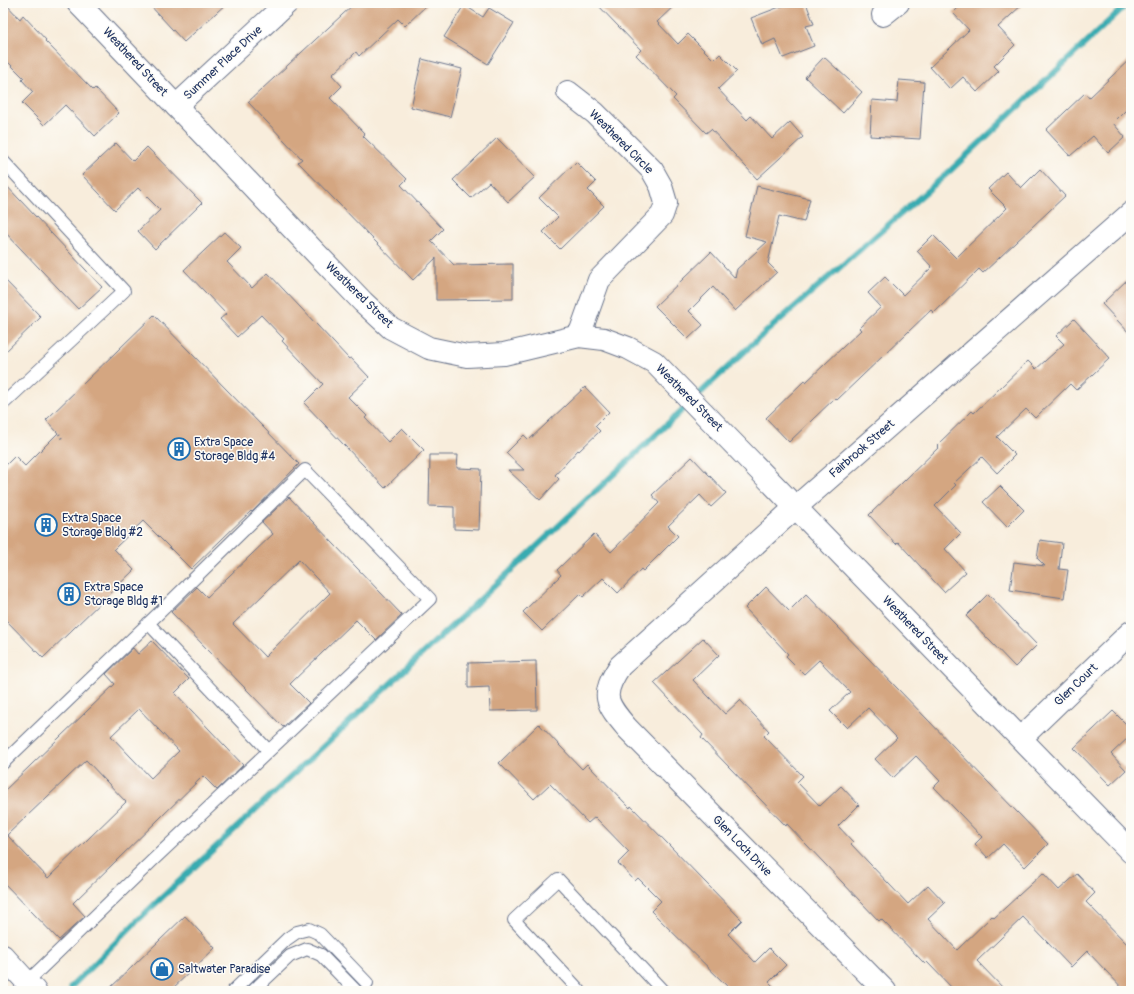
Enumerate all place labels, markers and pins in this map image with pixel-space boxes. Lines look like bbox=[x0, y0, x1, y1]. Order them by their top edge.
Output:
place label: Extra Space Storage Bldg #4 bbox=[194, 435, 275, 464]
building icon: Extra Space Storage Bldg #4 bbox=[166, 436, 192, 462]
place label: Extra Space Storage Bldg #2 bbox=[62, 511, 143, 540]
building icon: Extra Space Storage Bldg #2 bbox=[33, 512, 59, 538]
place label: Extra Space Storage Bldg #1 bbox=[84, 580, 163, 609]
building icon: Extra Space Storage Bldg #1 bbox=[56, 581, 82, 607]
shop icon: Saltwater Paradise bbox=[149, 956, 175, 982]
place label: Saltwater Paradise bbox=[178, 962, 270, 977]

